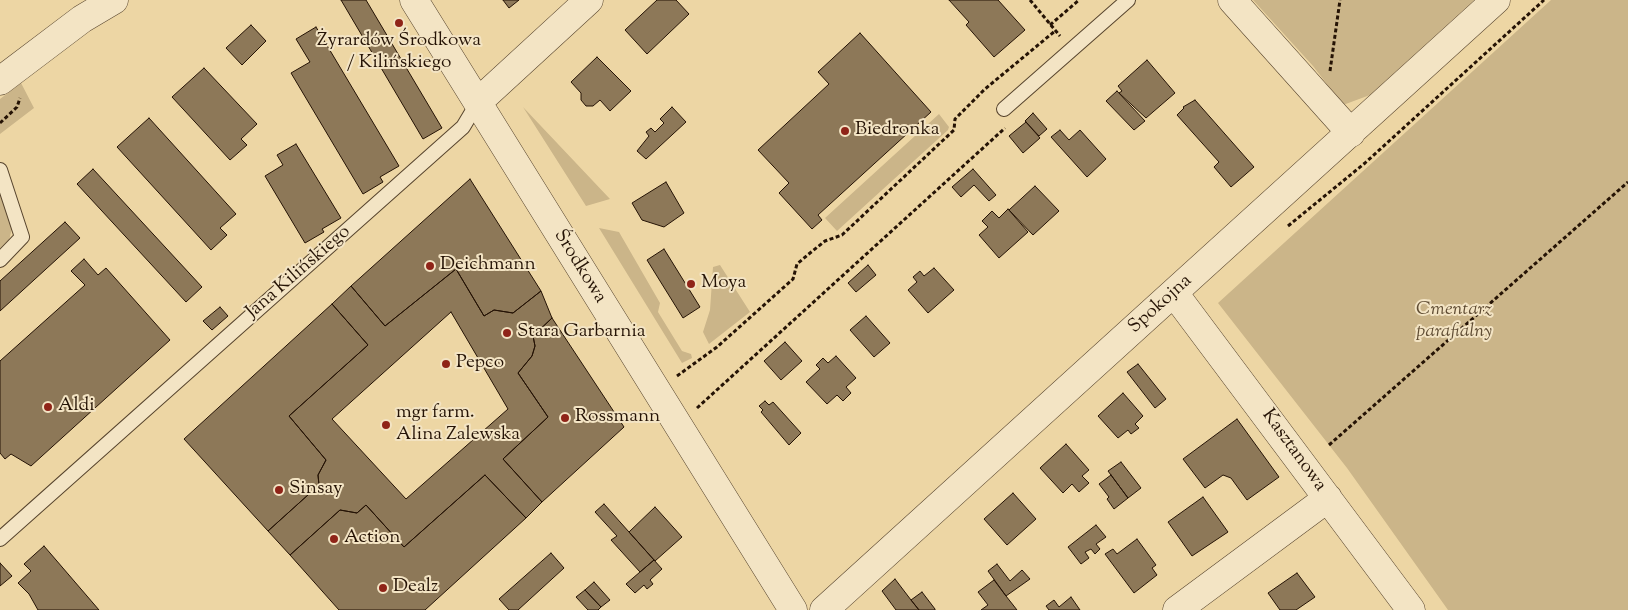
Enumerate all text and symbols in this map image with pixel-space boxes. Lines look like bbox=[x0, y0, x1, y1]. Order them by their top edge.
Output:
marker: Żyrardów Środkowa / Kilińskiego bbox=[393, 17, 405, 29]
place label: Żyrardów Środkowa / Kilińskiego bbox=[317, 31, 481, 75]
place label: Biedronka bbox=[855, 120, 940, 142]
marker: Biedronka bbox=[839, 125, 851, 137]
street label: Jana Kilińskiego bbox=[242, 221, 356, 325]
street label: Środkowa bbox=[547, 226, 611, 308]
place label: Deichmann bbox=[440, 255, 536, 277]
marker: Deichmann bbox=[424, 260, 436, 272]
street label: Spokojna bbox=[1125, 271, 1197, 339]
place label: Moya bbox=[701, 273, 746, 295]
marker: Moya bbox=[685, 278, 697, 290]
park label: Cmentarz parafialny bbox=[1416, 300, 1492, 344]
place label: Stara Garbarnia bbox=[517, 322, 646, 344]
marker: Stara Garbarnia bbox=[501, 327, 513, 339]
place label: Pepco bbox=[456, 353, 504, 375]
marker: Pepco bbox=[440, 358, 452, 370]
place label: Aldi bbox=[58, 396, 95, 418]
marker: Aldi bbox=[42, 401, 54, 413]
place label: mgr farm. Alina Zalewska bbox=[396, 403, 520, 447]
street label: Kasztanowa bbox=[1255, 405, 1331, 497]
place label: Rossmann bbox=[575, 407, 660, 429]
marker: Rossmann bbox=[559, 412, 571, 424]
marker: mgr farm. Alina Zalewska bbox=[380, 419, 392, 431]
place label: Sinsay bbox=[289, 479, 342, 501]
marker: Sinsay bbox=[273, 484, 285, 496]
place label: Action bbox=[344, 528, 400, 550]
marker: Action bbox=[328, 533, 340, 545]
place label: Dealz bbox=[393, 577, 438, 599]
marker: Dealz bbox=[377, 582, 389, 594]

